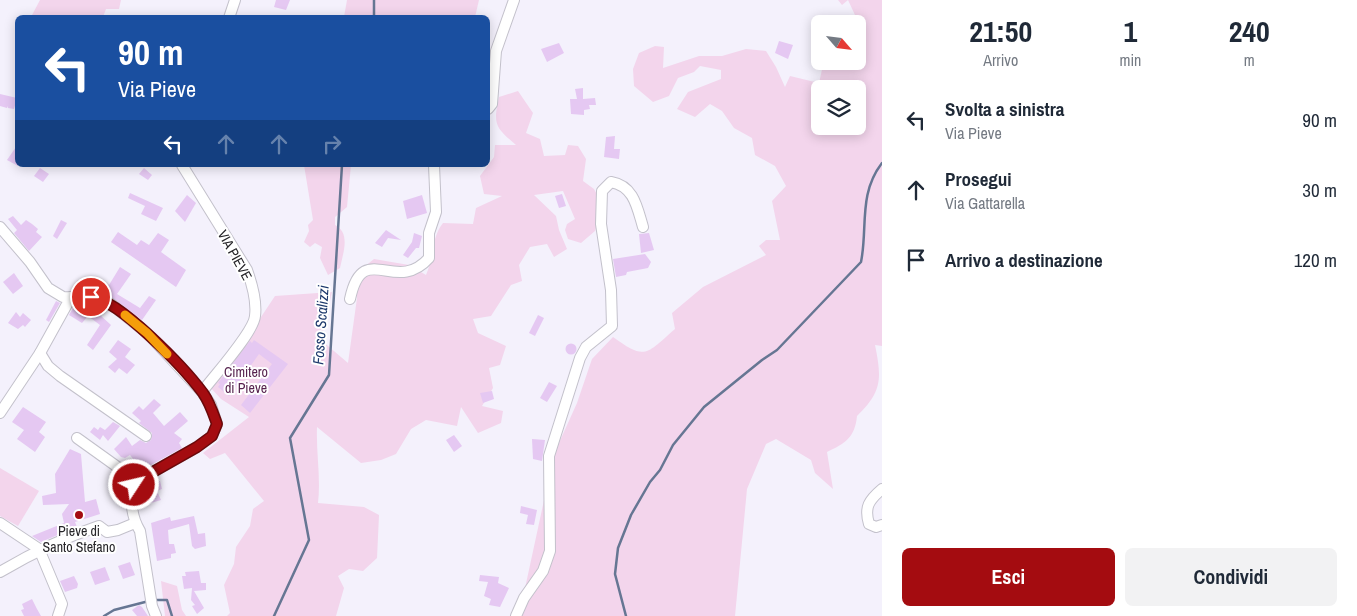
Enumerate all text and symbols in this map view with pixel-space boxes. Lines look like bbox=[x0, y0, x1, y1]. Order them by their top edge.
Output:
text: 21:50 bbox=[969, 11, 1032, 51]
text: 1 bbox=[1124, 11, 1137, 51]
text: 240 bbox=[1229, 11, 1270, 51]
north arrow bbox=[811, 15, 866, 70]
map controls bbox=[811, 15, 866, 135]
text: 90 m bbox=[118, 29, 183, 76]
icon: left bbox=[35, 35, 100, 100]
text: Arrivo bbox=[983, 49, 1018, 71]
text: min bbox=[1119, 49, 1141, 71]
text: m bbox=[1244, 49, 1255, 71]
text: Via Pieve bbox=[118, 74, 196, 104]
button: layers bbox=[811, 80, 866, 135]
text: Svolta a sinistra bbox=[945, 96, 1065, 122]
icon: left bbox=[902, 106, 930, 134]
text: 90 m bbox=[1302, 107, 1337, 133]
text: Via Pieve bbox=[945, 122, 1002, 144]
icon: left bbox=[159, 130, 187, 158]
icon: ahead bbox=[212, 130, 240, 158]
icon: ahead bbox=[265, 130, 293, 158]
icon: right bbox=[318, 130, 346, 158]
text: Prosegui bbox=[945, 166, 1012, 192]
icon: ahead bbox=[902, 176, 930, 204]
text: 30 m bbox=[1302, 177, 1337, 203]
text: Via Gattarella bbox=[945, 192, 1025, 214]
street label: VIA PIEVE bbox=[214, 227, 256, 283]
icon: arrive bbox=[902, 246, 930, 274]
text: Arrivo a destinazione bbox=[945, 247, 1103, 273]
text: 120 m bbox=[1294, 247, 1337, 273]
pin bbox=[70, 276, 112, 318]
icon: arrive bbox=[77, 283, 105, 311]
water label: Fosso Scalizzi bbox=[307, 284, 334, 365]
park label: Cimitero di Pieve bbox=[224, 363, 268, 397]
position arrow bbox=[107, 458, 159, 510]
marker: Pieve di Santo Stefano bbox=[73, 509, 85, 521]
place label: Pieve di Santo Stefano bbox=[43, 522, 115, 556]
button: Esci bbox=[902, 548, 1115, 606]
button: Condividi bbox=[1125, 548, 1337, 606]

